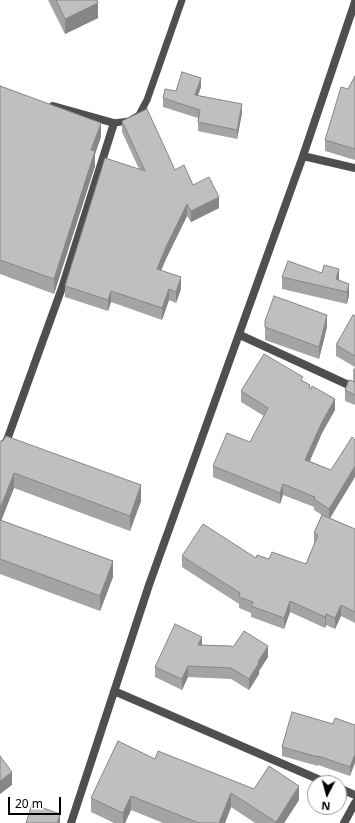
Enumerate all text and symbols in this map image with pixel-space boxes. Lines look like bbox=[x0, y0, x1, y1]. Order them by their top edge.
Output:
north arrow bbox=[307, 775, 347, 815]
scale bar bbox=[10, 789, 63, 815]
text: 20 m bbox=[15, 795, 43, 812]
text: N bbox=[321, 799, 331, 814]

